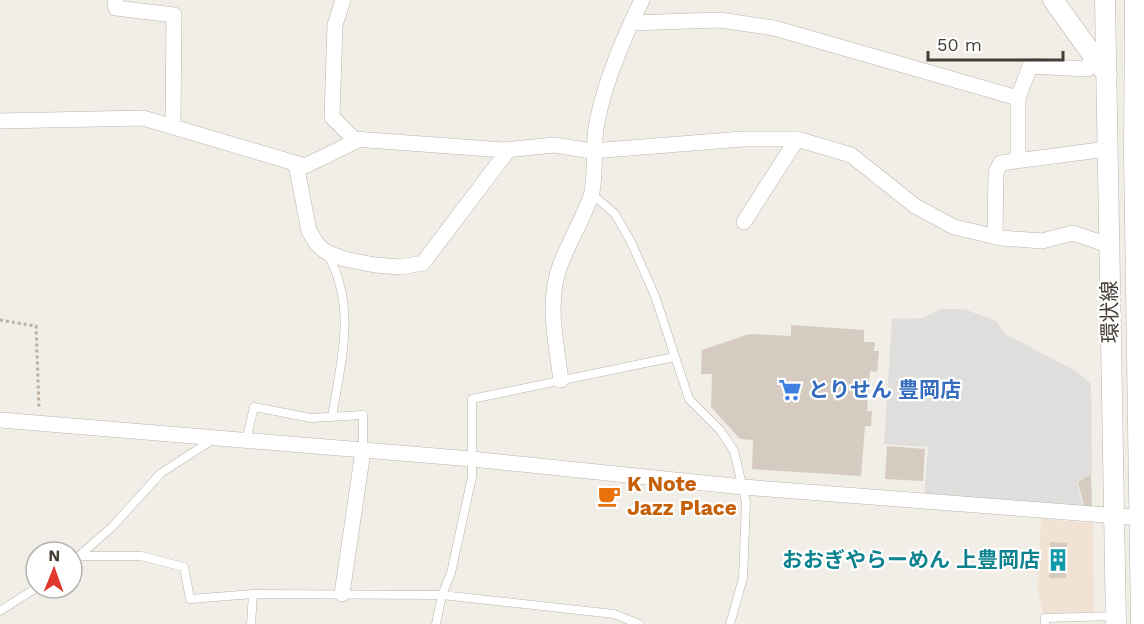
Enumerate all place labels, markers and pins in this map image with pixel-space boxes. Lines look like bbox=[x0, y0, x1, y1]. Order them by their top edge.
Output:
supermarket icon: とりせん 豊岡店 bbox=[777, 377, 803, 403]
place label: とりせん 豊岡店 bbox=[808, 377, 961, 402]
place label: K Note Jazz Place bbox=[627, 471, 737, 520]
cafe icon: K Note Jazz Place bbox=[596, 483, 622, 509]
place label: おおぎやらーめん 上豊岡店 bbox=[782, 547, 1040, 572]
building icon: おおぎやらーめん 上豊岡店 bbox=[1045, 547, 1071, 573]

